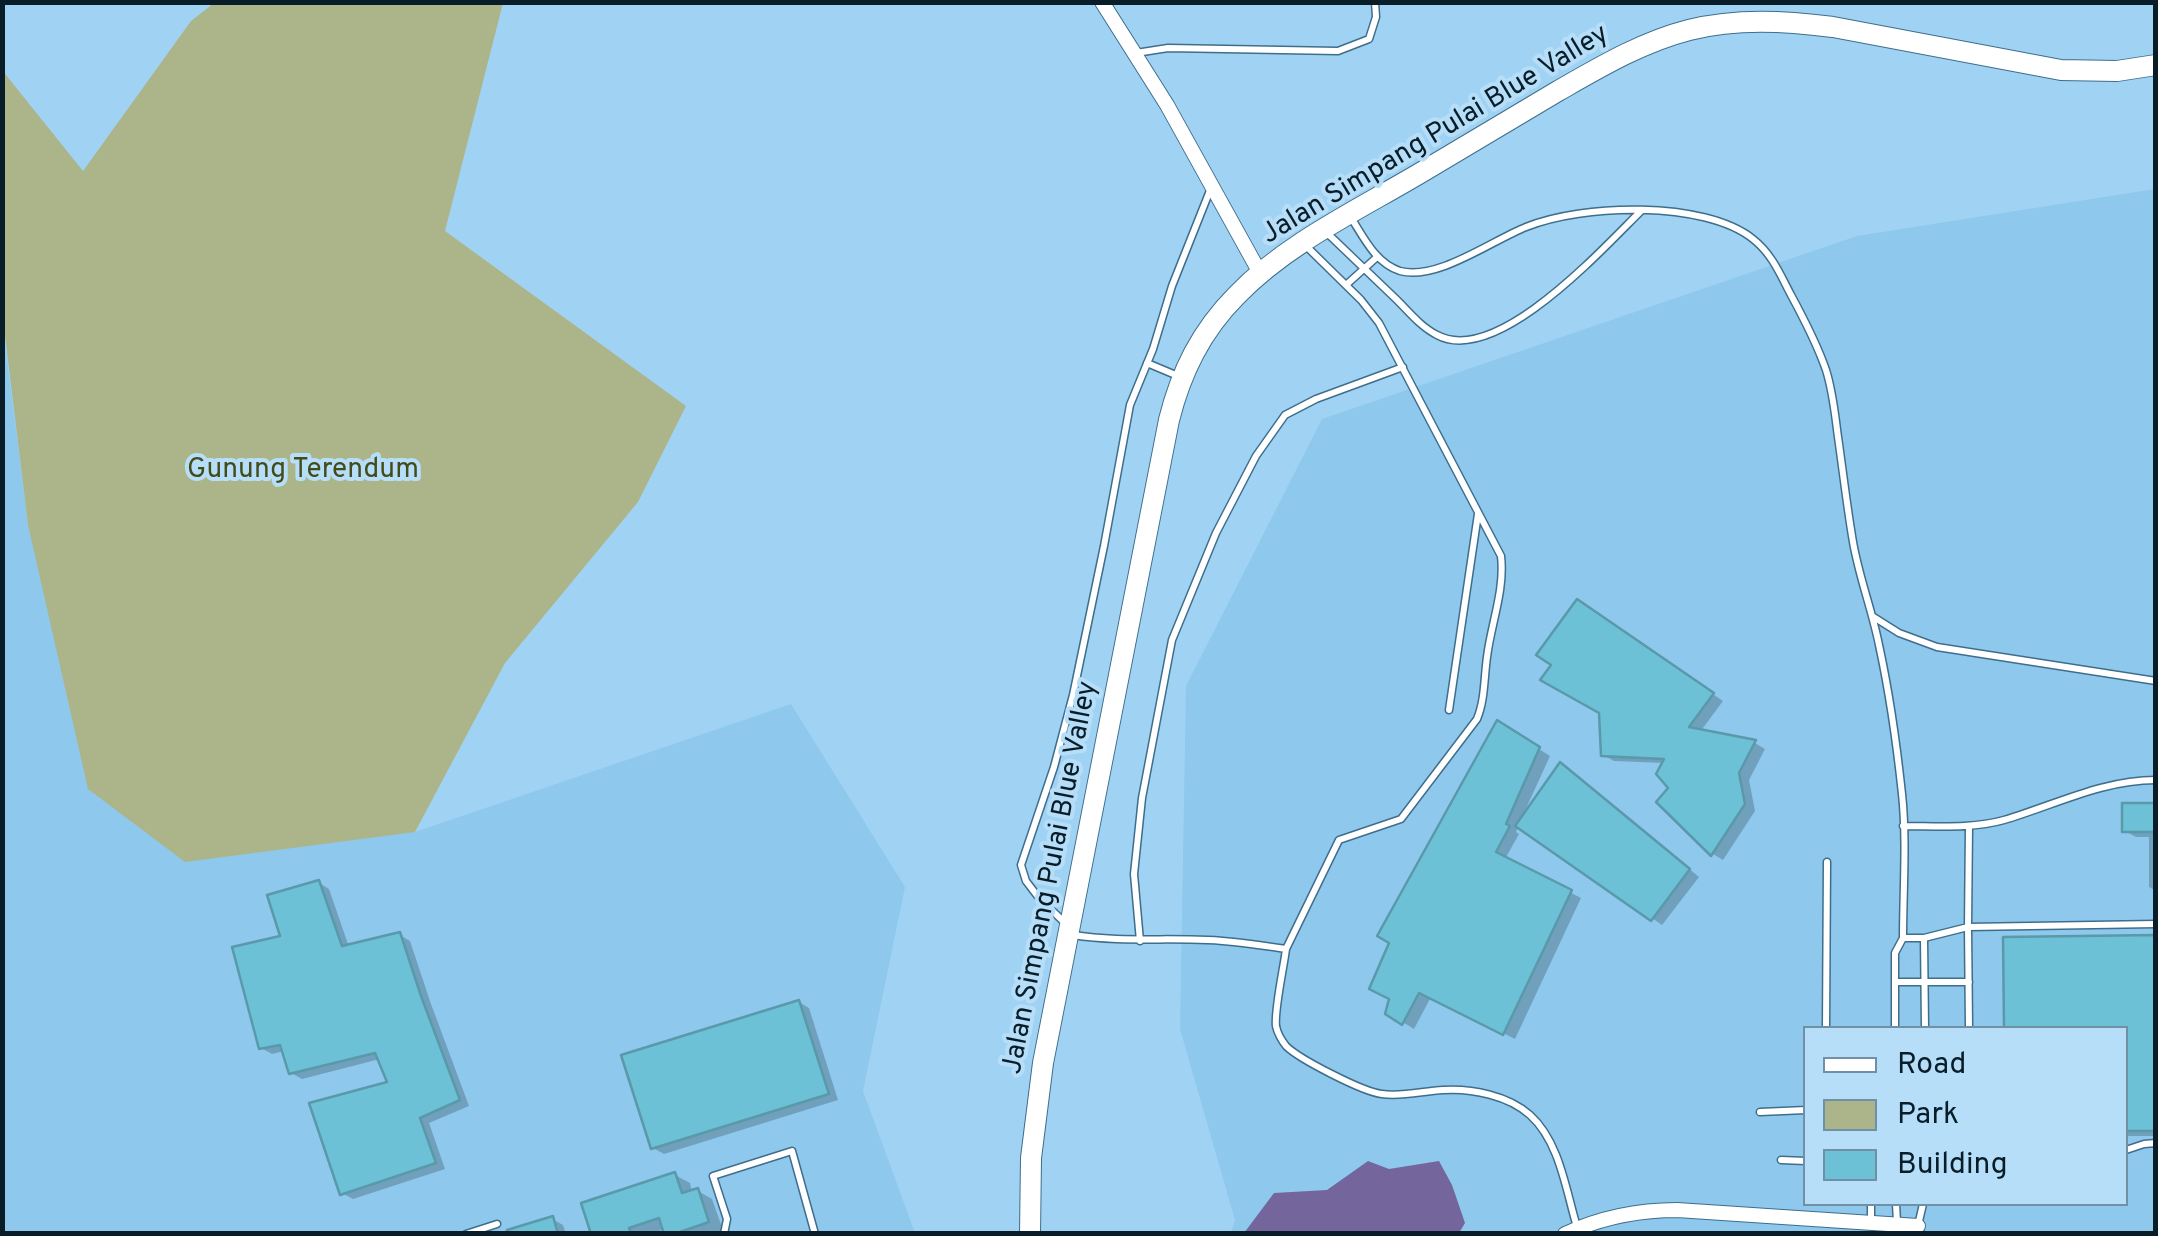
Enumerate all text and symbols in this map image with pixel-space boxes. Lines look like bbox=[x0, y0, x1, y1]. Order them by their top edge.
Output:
street label: Jalan Simpang Pulai Blue Valley bbox=[1256, 19, 1616, 253]
park label: Gunung Terendum bbox=[187, 454, 419, 488]
street label: Jalan Simpang Pulai Blue Valley bbox=[997, 679, 1107, 1077]
legend bbox=[1803, 1026, 2128, 1206]
text: Road bbox=[1897, 1047, 1966, 1084]
text: Park bbox=[1897, 1097, 1959, 1134]
text: Building bbox=[1897, 1147, 2008, 1184]

